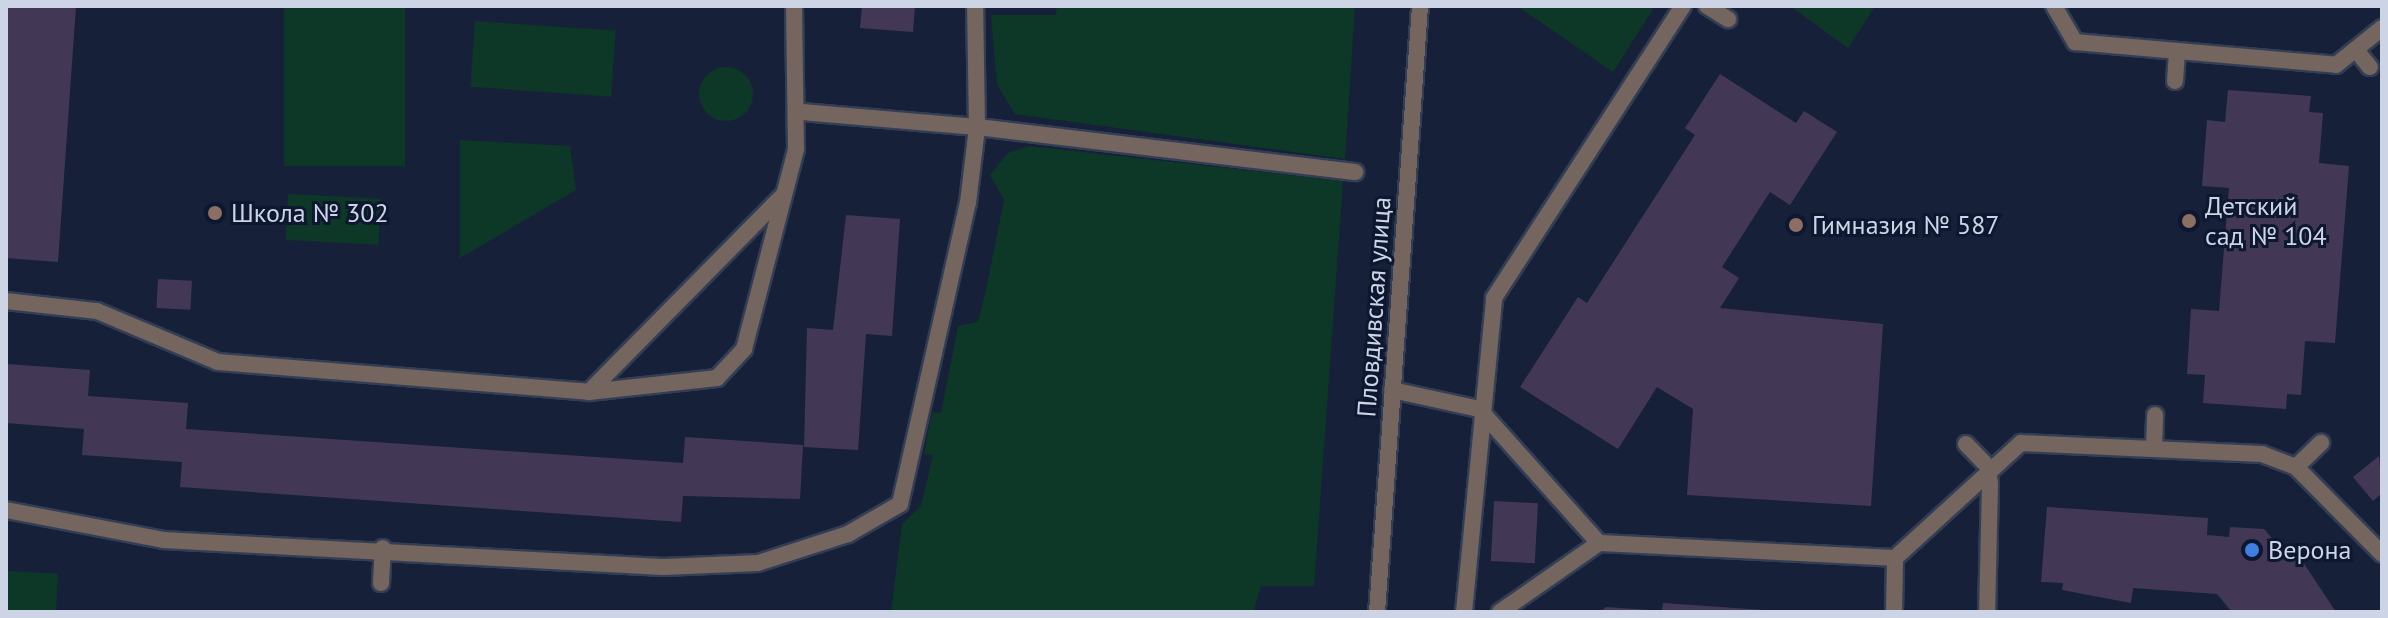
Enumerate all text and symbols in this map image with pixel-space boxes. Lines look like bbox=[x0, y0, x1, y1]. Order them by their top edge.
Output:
place label: Детский сад № 104 bbox=[2205, 190, 2327, 252]
street label: Пловдивская улица bbox=[1351, 196, 1397, 418]
place label: Школа № 302 bbox=[231, 197, 389, 229]
marker: Школа № 302 bbox=[206, 204, 224, 222]
place label: Гимназия № 587 bbox=[1812, 209, 2000, 241]
marker: Детский сад № 104 bbox=[2180, 212, 2198, 230]
marker: Гимназия № 587 bbox=[1787, 216, 1805, 234]
place label: Верона bbox=[2268, 534, 2351, 566]
marker: Верона bbox=[2243, 541, 2261, 559]

